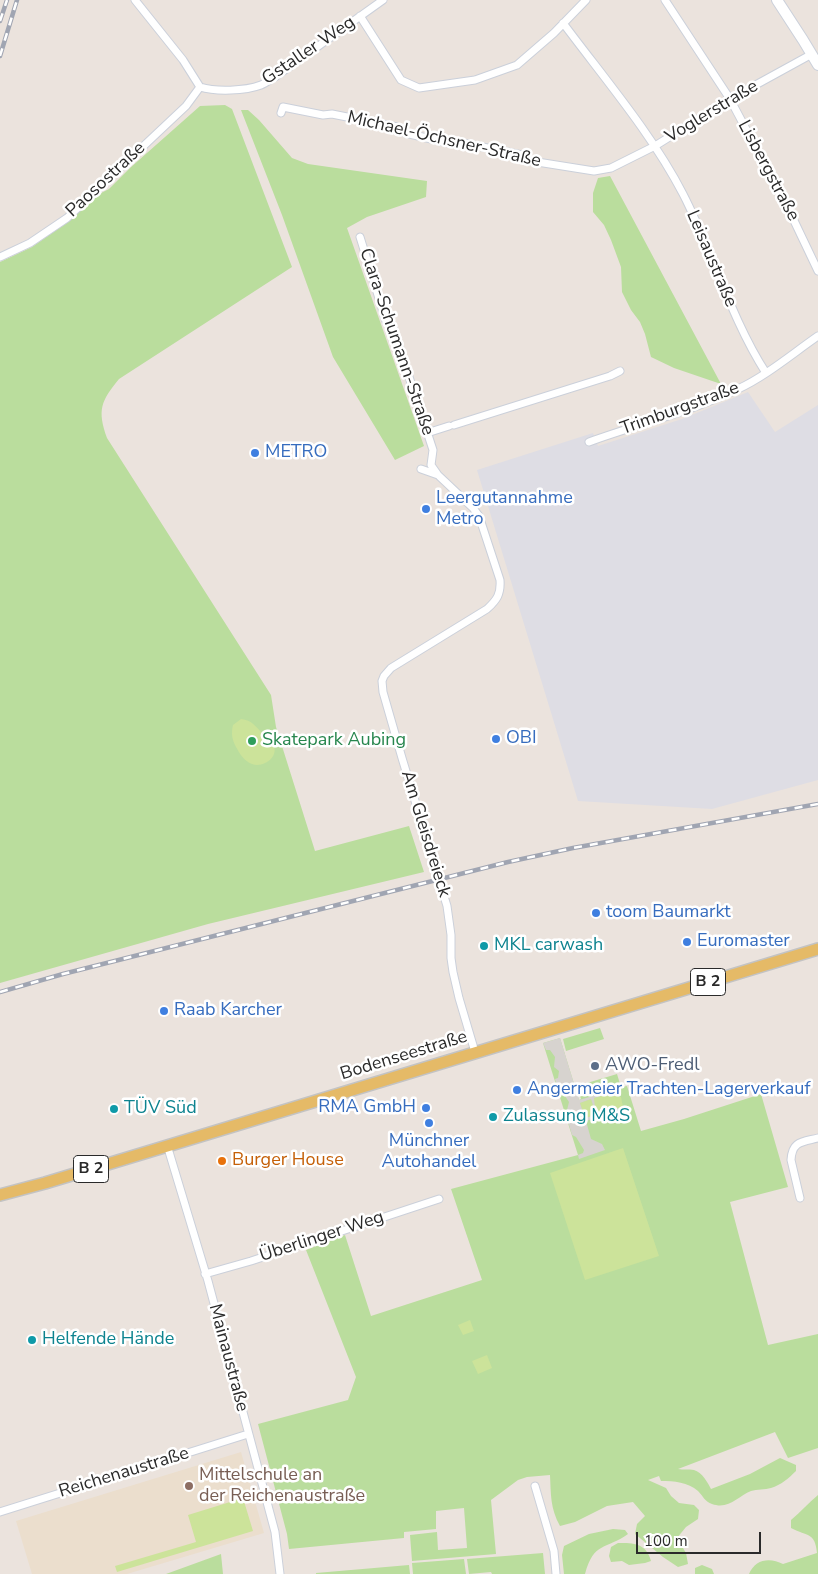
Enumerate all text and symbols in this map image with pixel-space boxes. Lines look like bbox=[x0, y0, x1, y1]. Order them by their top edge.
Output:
street label: Gstaller Weg bbox=[258, 12, 360, 90]
street label: Voglerstraße bbox=[662, 76, 762, 148]
street label: Michael-Öchsner-Straße bbox=[345, 107, 543, 173]
street label: Lisbergstraße bbox=[732, 117, 804, 225]
street label: Paosostraße bbox=[62, 138, 150, 222]
street label: Leisaustraße bbox=[681, 207, 741, 311]
street label: Clara-Schumann-Straße bbox=[354, 246, 438, 438]
street label: Trimburgstraße bbox=[618, 378, 742, 440]
place label: METRO bbox=[265, 442, 327, 464]
marker: METRO bbox=[249, 447, 261, 459]
place label: Leergutannahme Metro bbox=[436, 488, 573, 530]
marker: Leergutannahme Metro bbox=[420, 503, 432, 515]
place label: OBI bbox=[506, 728, 537, 750]
place label: Skatepark Aubing bbox=[262, 730, 406, 752]
marker: OBI bbox=[490, 733, 502, 745]
marker: Skatepark Aubing bbox=[246, 735, 258, 747]
street label: Am Gleisdreieck bbox=[395, 768, 455, 900]
place label: toom Baumarkt bbox=[606, 902, 731, 924]
marker: toom Baumarkt bbox=[590, 907, 602, 919]
place label: Euromaster bbox=[697, 931, 790, 953]
place label: MKL carwash bbox=[494, 935, 603, 957]
marker: Euromaster bbox=[681, 936, 693, 948]
marker: MKL carwash bbox=[478, 940, 490, 952]
road number: B 2 bbox=[690, 969, 726, 996]
place label: Raab Karcher bbox=[174, 1000, 282, 1022]
marker: Raab Karcher bbox=[158, 1005, 170, 1017]
street label: Bodenseestraße bbox=[338, 1026, 470, 1086]
place label: AWO-Fredl bbox=[605, 1055, 700, 1077]
marker: AWO-Fredl bbox=[589, 1060, 601, 1072]
place label: Angermeier Trachten-Lagerverkauf bbox=[527, 1079, 810, 1101]
marker: Angermeier Trachten-Lagerverkauf bbox=[511, 1084, 523, 1096]
place label: RMA GmbH bbox=[318, 1097, 416, 1119]
place label: TÜV Süd bbox=[124, 1098, 197, 1120]
marker: RMA GmbH bbox=[420, 1102, 432, 1114]
marker: TÜV Süd bbox=[108, 1103, 120, 1115]
place label: Zulassung M&S bbox=[503, 1106, 630, 1128]
marker: Zulassung M&S bbox=[487, 1111, 499, 1123]
marker: Münchner Autohandel bbox=[423, 1117, 435, 1129]
place label: Münchner Autohandel bbox=[382, 1131, 476, 1174]
place label: Burger House bbox=[232, 1150, 344, 1172]
marker: Burger House bbox=[216, 1155, 228, 1167]
road number: B 2 bbox=[74, 1156, 108, 1182]
street label: Überlinger Weg bbox=[257, 1207, 387, 1267]
street label: Mainaustraße bbox=[203, 1302, 253, 1414]
place label: Helfende Hände bbox=[42, 1329, 174, 1351]
marker: Helfende Hände bbox=[26, 1334, 38, 1346]
street label: Reichenaustraße bbox=[56, 1443, 192, 1503]
place label: Mittelschule an der Reichenaustraße bbox=[199, 1465, 365, 1508]
marker: Mittelschule an der Reichenaustraße bbox=[183, 1480, 195, 1492]
scale bar bbox=[638, 1522, 763, 1554]
text: 100 m bbox=[644, 1531, 688, 1551]

